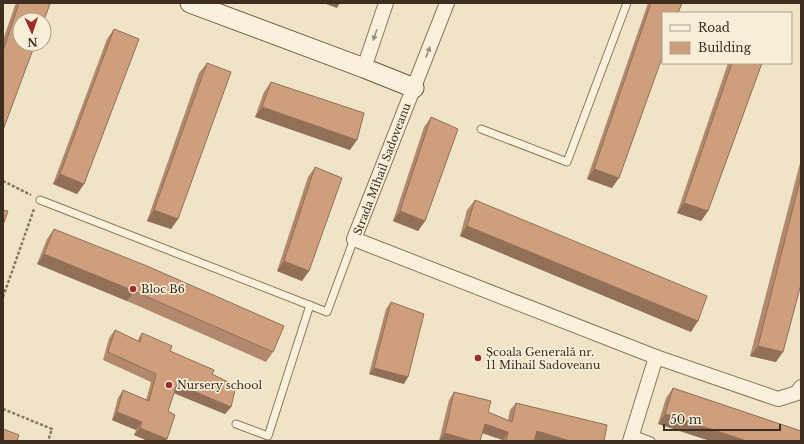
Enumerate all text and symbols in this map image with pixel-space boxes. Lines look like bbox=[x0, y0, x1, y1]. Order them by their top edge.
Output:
north arrow bbox=[12, 12, 52, 52]
legend bbox=[662, 12, 792, 64]
text: Road bbox=[698, 20, 730, 35]
one-way arrow bbox=[372, 30, 378, 42]
text: N bbox=[26, 35, 38, 49]
text: Building bbox=[698, 40, 752, 55]
one-way arrow bbox=[425, 46, 431, 57]
street label: Strada Mihail Sadoveanu bbox=[350, 100, 414, 237]
place label: Bloc B6 bbox=[141, 282, 185, 296]
marker: Bloc B6 bbox=[128, 284, 138, 294]
place label: Școala Generală nr. 11 Mihail Sadoveanu bbox=[486, 345, 601, 372]
marker: Școala Generală nr. 11 Mihail Sadoveanu bbox=[473, 353, 483, 363]
place label: Nursery school bbox=[177, 378, 263, 392]
marker: Nursery school bbox=[164, 380, 174, 390]
scale bar bbox=[664, 406, 780, 432]
text: 50 m bbox=[670, 412, 702, 427]

